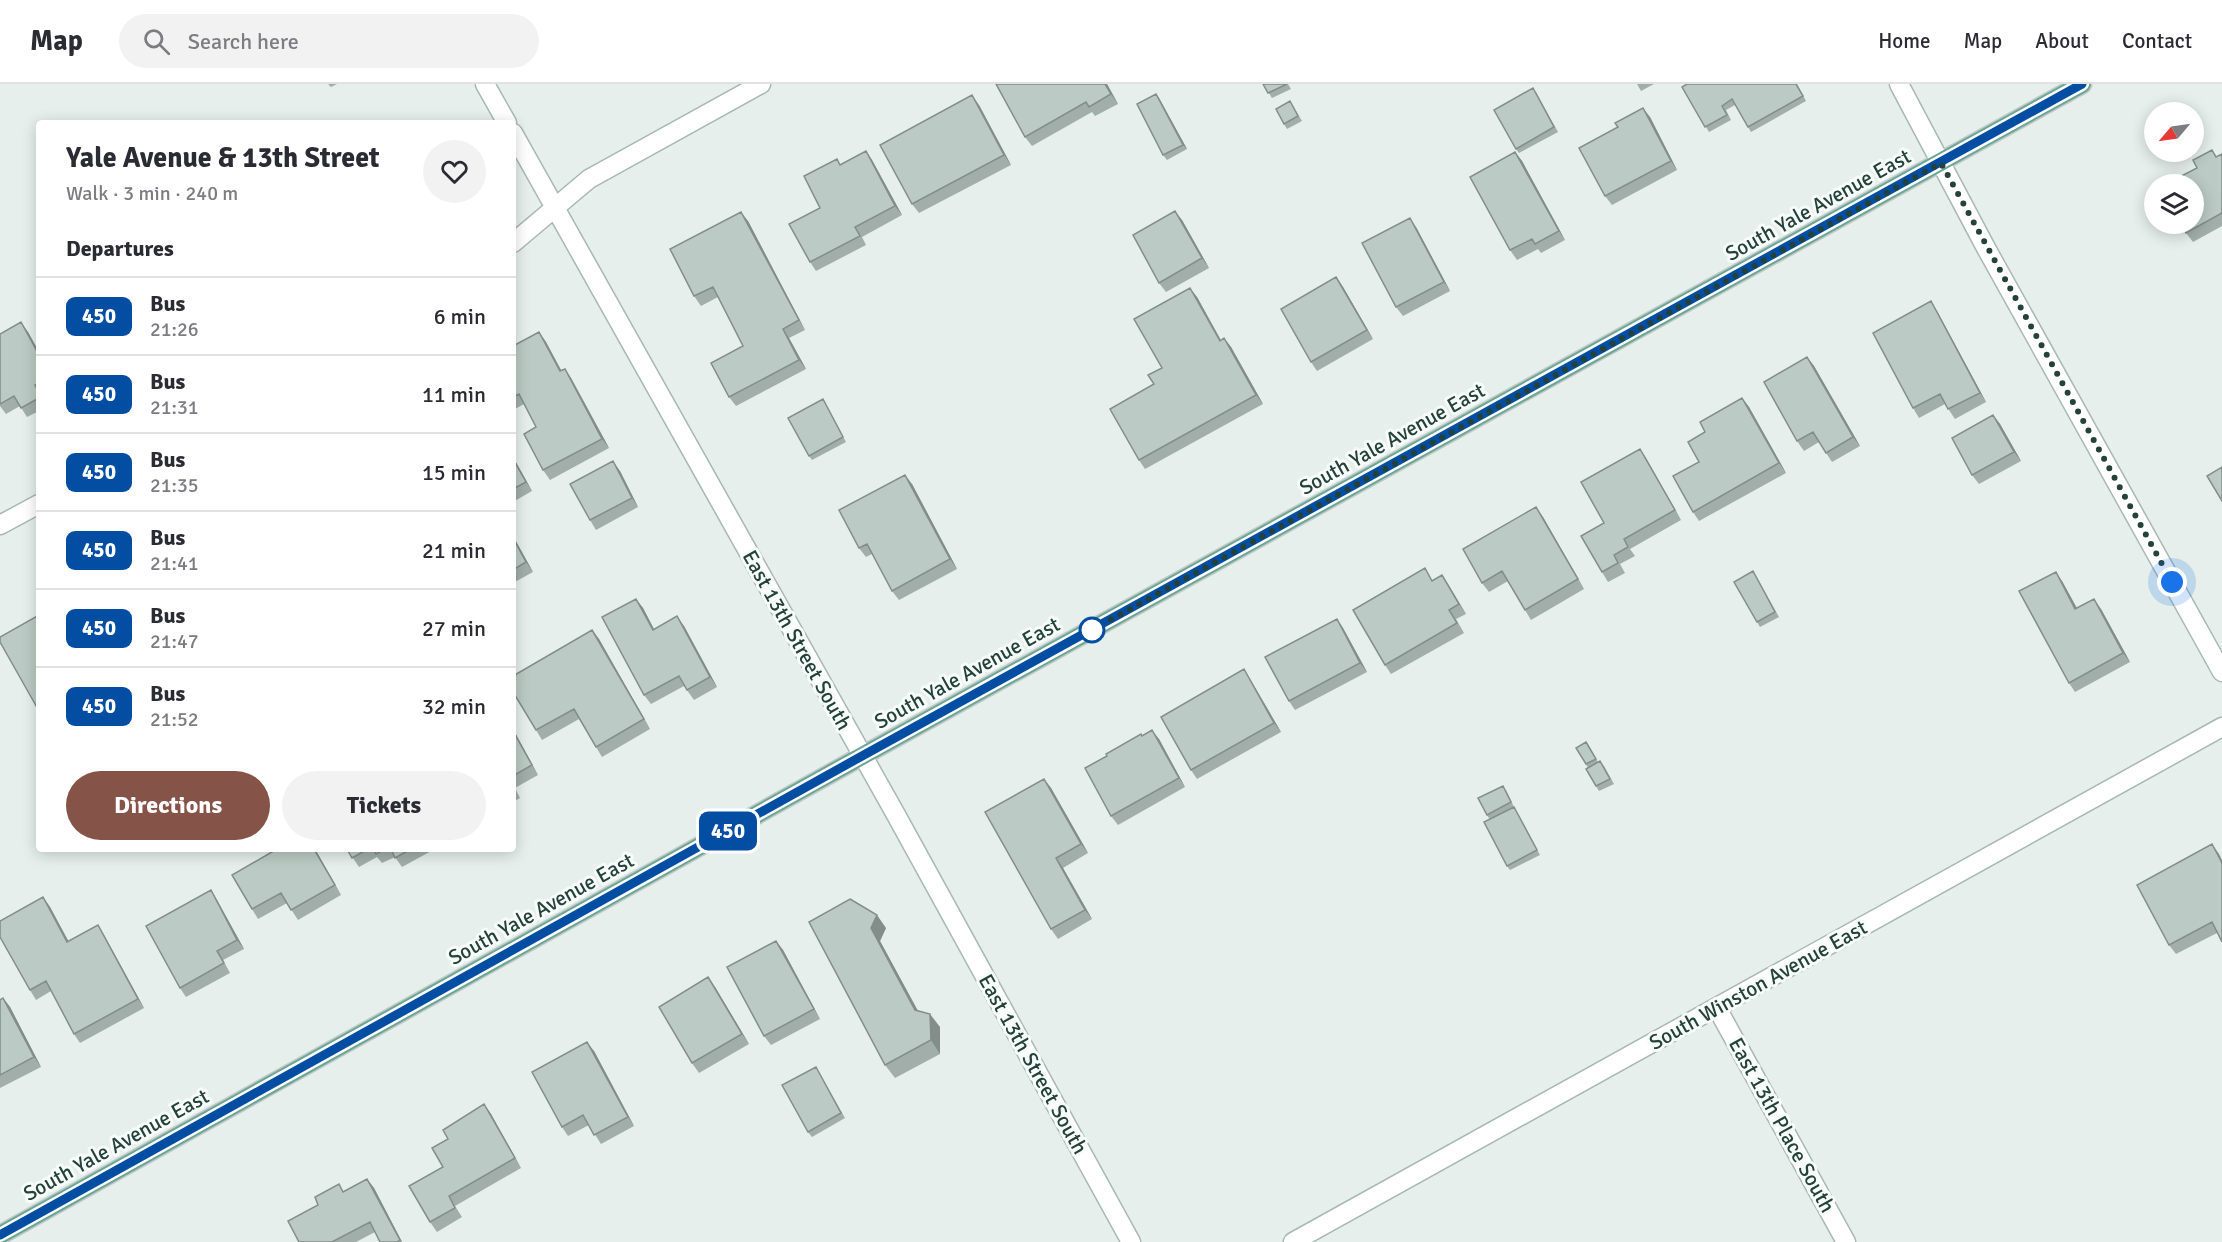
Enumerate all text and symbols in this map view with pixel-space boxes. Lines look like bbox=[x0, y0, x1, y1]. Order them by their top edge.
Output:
search box bbox=[119, 14, 539, 68]
text: Map bbox=[30, 24, 83, 58]
icon: search bbox=[140, 25, 173, 58]
text: Search here bbox=[188, 28, 299, 55]
text: Home bbox=[1878, 28, 1931, 54]
text: Map bbox=[1964, 28, 2002, 54]
text: About bbox=[2035, 28, 2089, 54]
text: Contact bbox=[2122, 28, 2192, 54]
north arrow bbox=[2144, 102, 2204, 162]
map controls bbox=[2144, 102, 2204, 234]
button: heart bbox=[423, 140, 486, 203]
text: Yale Avenue & 13th Street bbox=[66, 141, 380, 175]
street label: South Yale Avenue East bbox=[1721, 143, 1915, 267]
button: layers bbox=[2144, 174, 2204, 234]
text: Walk · 3 min · 240 m bbox=[66, 181, 238, 206]
text: Departures bbox=[66, 235, 174, 262]
text: Bus bbox=[150, 290, 185, 317]
text: 450 bbox=[82, 303, 116, 329]
text: 6 min bbox=[434, 303, 486, 330]
text: 21:26 bbox=[150, 317, 199, 342]
text: Bus bbox=[150, 368, 185, 395]
street label: South Yale Avenue East bbox=[1295, 377, 1489, 501]
text: 450 bbox=[82, 381, 116, 407]
text: 11 min bbox=[422, 381, 486, 408]
text: 21:31 bbox=[150, 395, 199, 420]
text: Bus bbox=[150, 446, 185, 473]
text: 450 bbox=[82, 459, 116, 485]
text: 15 min bbox=[422, 459, 486, 486]
text: 21:35 bbox=[150, 473, 199, 498]
text: Bus bbox=[150, 524, 185, 551]
text: 450 bbox=[82, 537, 116, 563]
text: 21 min bbox=[422, 537, 486, 564]
street label: East 13th Street South bbox=[737, 545, 857, 735]
text: 21:41 bbox=[150, 551, 199, 576]
your location bbox=[2157, 567, 2187, 597]
text: Bus bbox=[150, 602, 185, 629]
street label: South Yale Avenue East bbox=[870, 611, 1064, 735]
text: 450 bbox=[82, 615, 116, 641]
text: 27 min bbox=[422, 615, 486, 642]
unlabelled marker bbox=[1079, 617, 1105, 643]
text: 21:47 bbox=[150, 629, 199, 654]
text: Bus bbox=[150, 680, 185, 707]
text: 450 bbox=[82, 693, 116, 719]
text: 32 min bbox=[422, 693, 486, 720]
text: 21:52 bbox=[150, 707, 199, 732]
button: Directions bbox=[66, 771, 270, 840]
button: Tickets bbox=[282, 771, 486, 840]
line badge: 450 bbox=[694, 812, 762, 850]
text: 450 bbox=[711, 818, 745, 844]
street label: South Yale Avenue East bbox=[444, 847, 638, 971]
street label: South Winston Avenue East bbox=[1645, 914, 1871, 1056]
street label: East 13th Street South bbox=[973, 969, 1093, 1159]
street label: East 13th Place South bbox=[1723, 1033, 1841, 1217]
street label: South Yale Avenue East bbox=[19, 1083, 213, 1207]

